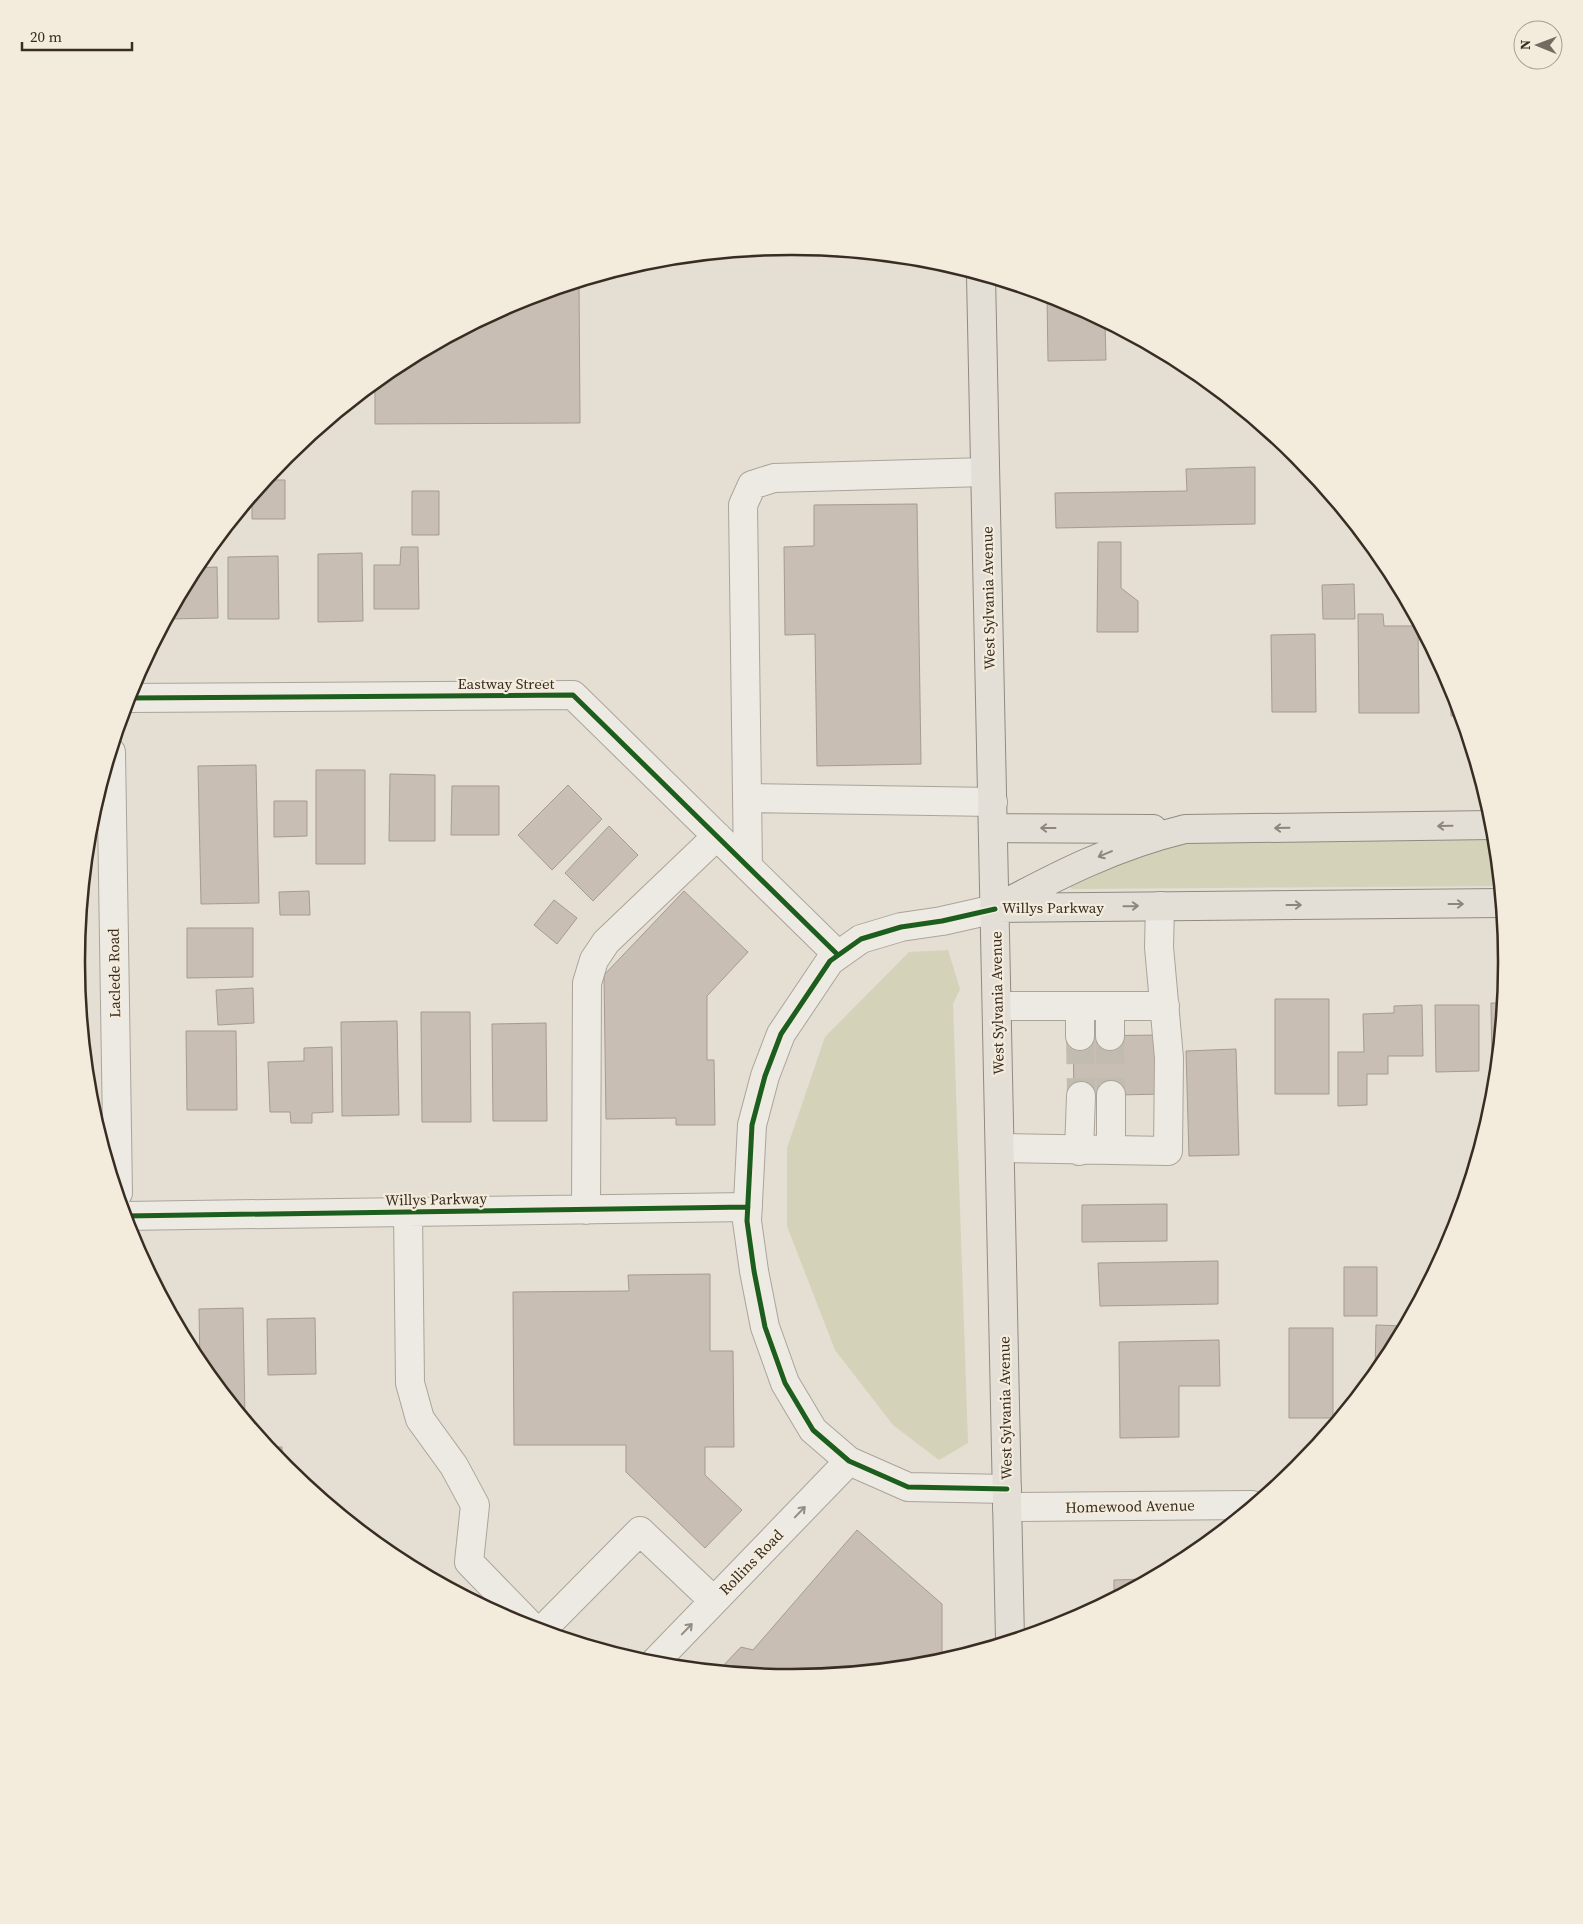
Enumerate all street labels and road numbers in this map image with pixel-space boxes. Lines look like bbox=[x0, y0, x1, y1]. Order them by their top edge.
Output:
street label: West Sylvania Avenue bbox=[976, 526, 1000, 670]
street label: Eastway Street bbox=[458, 673, 555, 694]
street label: Willys Parkway bbox=[1002, 897, 1104, 918]
street label: Laclede Road bbox=[103, 928, 125, 1018]
street label: West Sylvania Avenue bbox=[985, 931, 1009, 1075]
street label: Willys Parkway bbox=[385, 1188, 488, 1210]
street label: West Sylvania Avenue bbox=[993, 1336, 1017, 1480]
street label: Homewood Avenue bbox=[1065, 1494, 1195, 1518]
street label: Rollins Road bbox=[714, 1524, 788, 1600]

